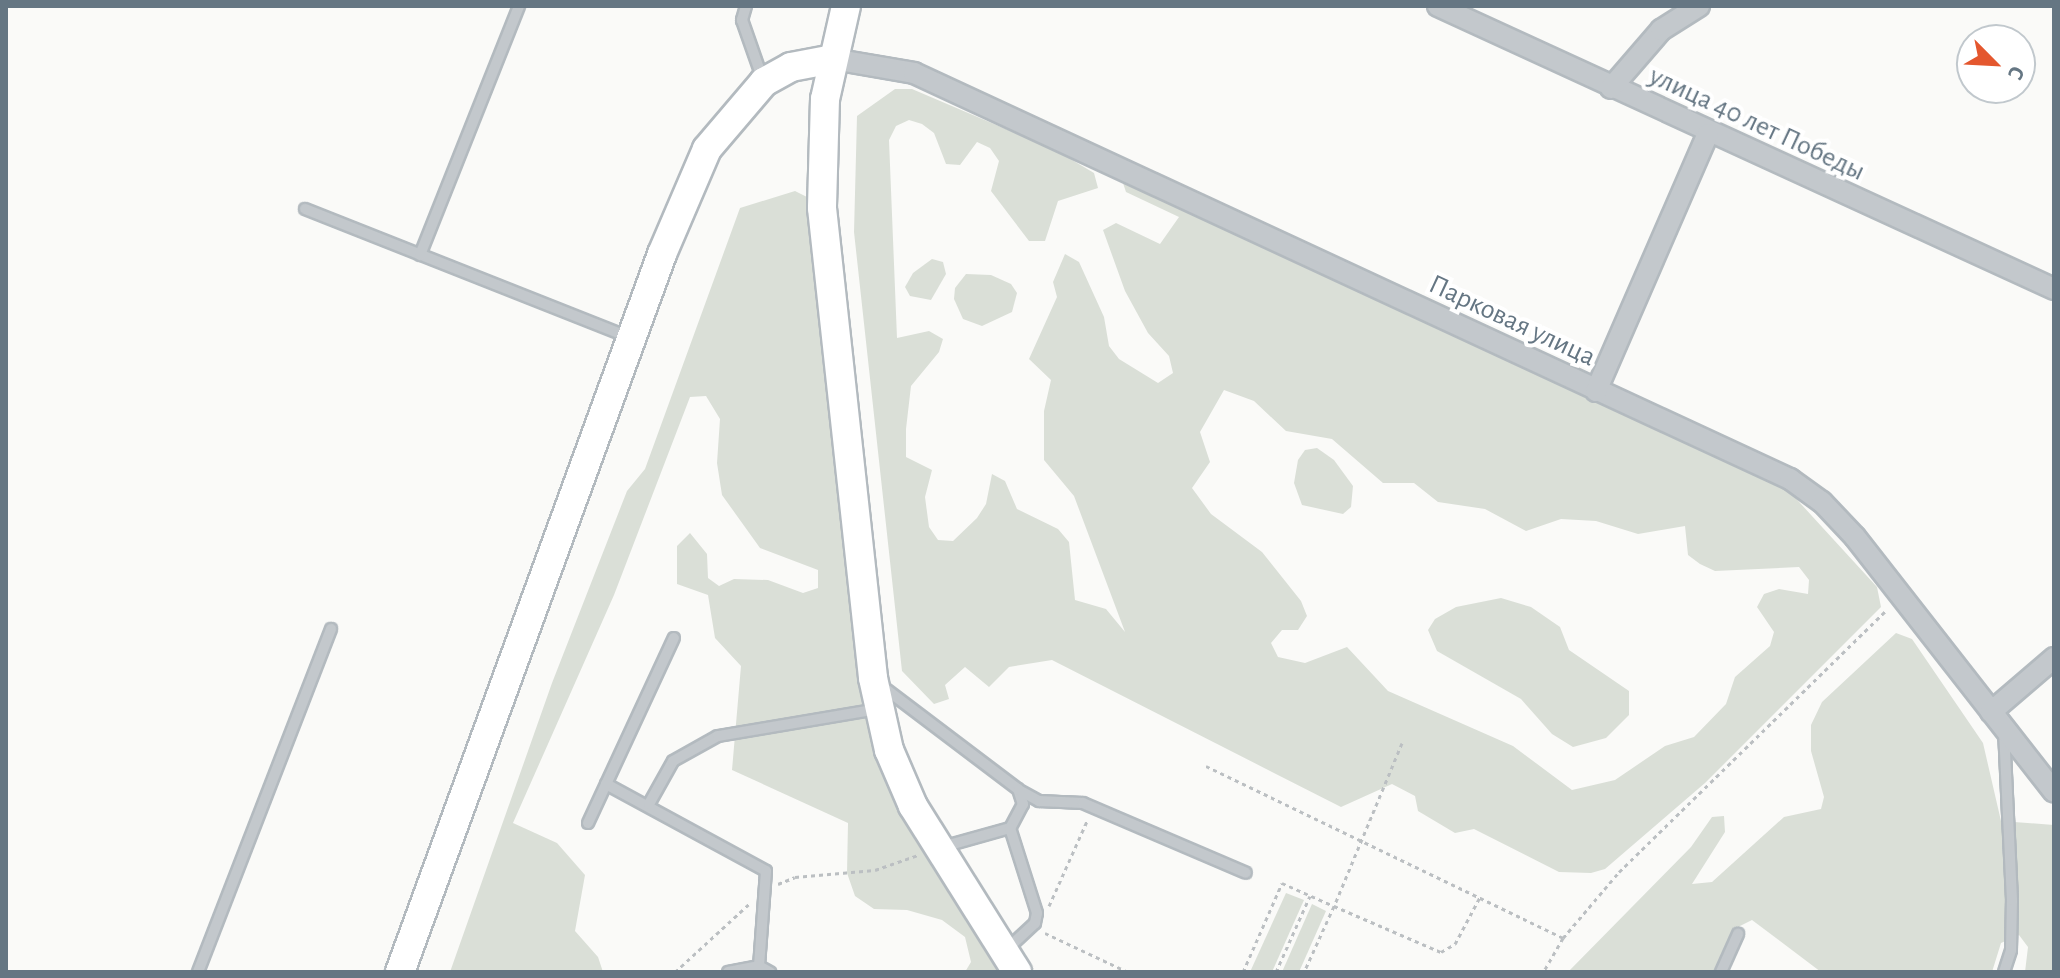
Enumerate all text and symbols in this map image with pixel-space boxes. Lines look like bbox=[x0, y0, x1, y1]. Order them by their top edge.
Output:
north arrow bbox=[1956, 24, 2036, 104]
street label: улица 40 лет Победы bbox=[1644, 59, 1870, 189]
text: С bbox=[2004, 63, 2029, 83]
street label: Парковая улица bbox=[1423, 268, 1601, 374]

